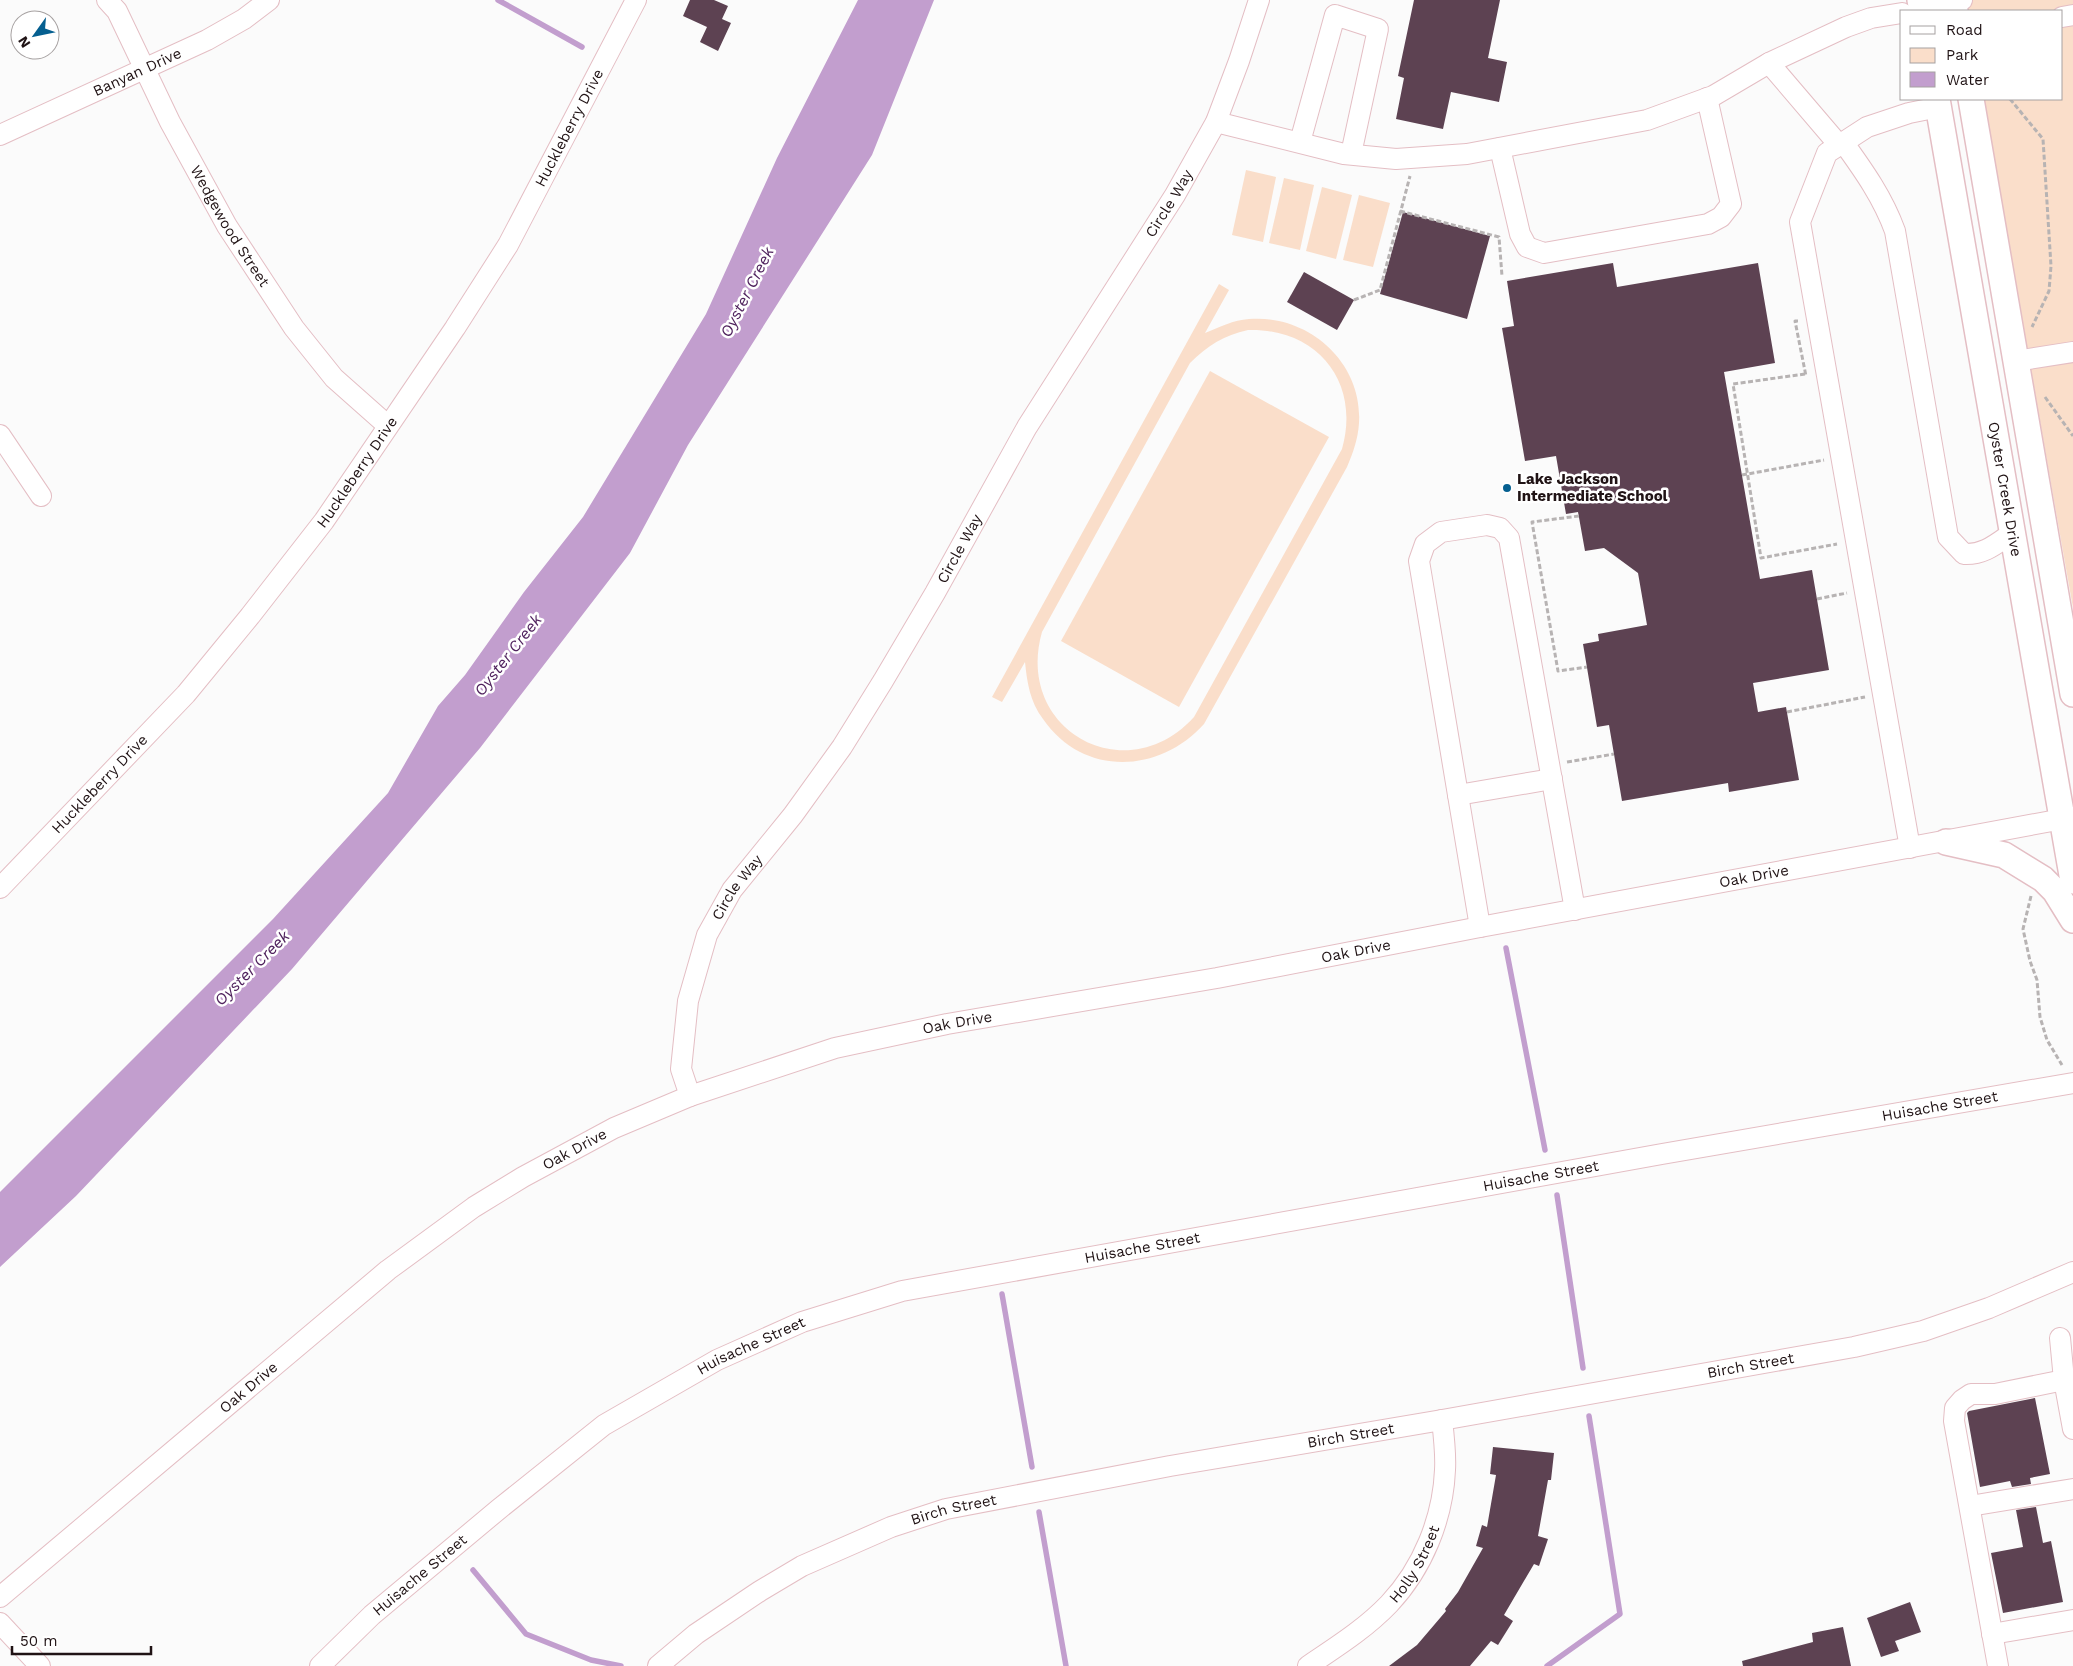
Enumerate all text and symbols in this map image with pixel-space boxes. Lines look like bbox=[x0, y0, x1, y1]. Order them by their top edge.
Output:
north arrow bbox=[10, 10, 60, 60]
legend bbox=[1900, 10, 2063, 100]
text: Road bbox=[1946, 21, 1983, 39]
text: N bbox=[15, 33, 34, 51]
street label: Banyan Drive bbox=[90, 44, 184, 100]
text: Park bbox=[1946, 46, 1979, 64]
street label: Huckleberry Drive bbox=[531, 66, 607, 190]
text: Water bbox=[1946, 71, 1989, 89]
street label: Wedgewood Street bbox=[187, 162, 274, 291]
street label: Circle Way bbox=[1141, 166, 1197, 241]
water label: Oyster Creek bbox=[716, 243, 778, 340]
street label: Huckleberry Drive bbox=[313, 413, 401, 532]
street label: Oyster Creek Drive bbox=[1984, 420, 2025, 558]
place label: Lake Jackson Intermediate School bbox=[1517, 470, 1668, 505]
marker: Lake Jackson Intermediate School bbox=[1501, 482, 1513, 494]
street label: Circle Way bbox=[933, 511, 986, 586]
water label: Oyster Creek bbox=[470, 609, 547, 700]
street label: Huckleberry Drive bbox=[48, 731, 151, 837]
street label: Circle Way bbox=[708, 851, 766, 923]
street label: Oak Drive bbox=[1718, 861, 1790, 891]
water label: Oyster Creek bbox=[210, 926, 294, 1010]
street label: Oak Drive bbox=[1320, 936, 1392, 967]
street label: Oak Drive bbox=[921, 1007, 993, 1038]
street label: Huisache Street bbox=[1880, 1087, 2000, 1125]
street label: Oak Drive bbox=[539, 1125, 610, 1174]
street label: Huisache Street bbox=[1482, 1156, 1601, 1195]
street label: Huisache Street bbox=[1083, 1228, 1202, 1267]
street label: Huisache Street bbox=[694, 1313, 809, 1379]
street label: Birch Street bbox=[1706, 1349, 1796, 1382]
street label: Oak Drive bbox=[216, 1358, 281, 1417]
street label: Birch Street bbox=[1306, 1419, 1396, 1452]
street label: Birch Street bbox=[908, 1490, 999, 1529]
street label: Holly Street bbox=[1385, 1523, 1443, 1607]
street label: Huisache Street bbox=[369, 1530, 471, 1620]
scale bar bbox=[12, 1624, 151, 1656]
text: 50 m bbox=[20, 1632, 57, 1650]

